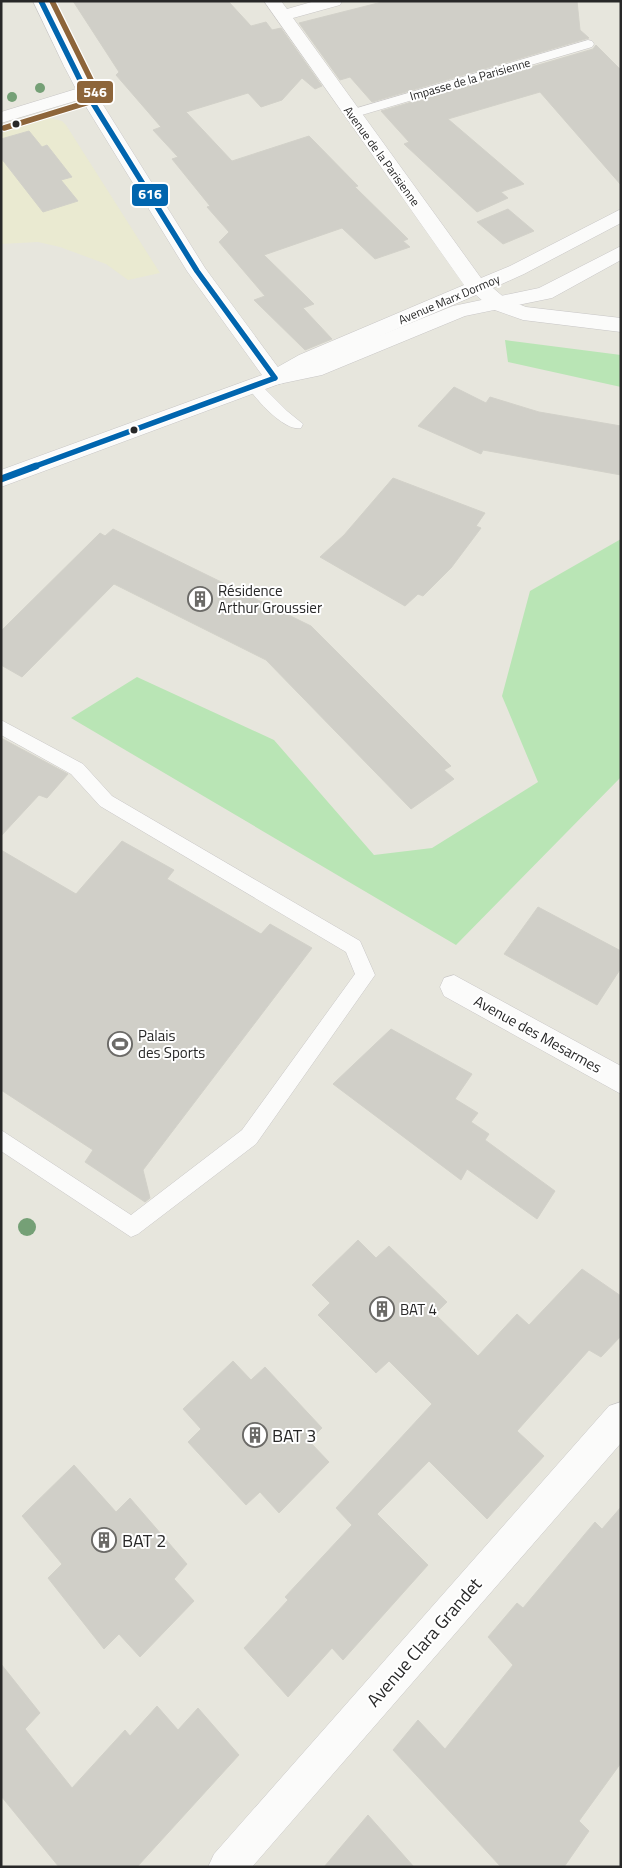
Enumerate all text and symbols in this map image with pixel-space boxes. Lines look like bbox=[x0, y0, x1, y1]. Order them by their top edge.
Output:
street label: Impasse de la Parisienne bbox=[407, 53, 533, 105]
line badge: 546 bbox=[76, 80, 114, 104]
text: 546 bbox=[83, 81, 107, 102]
street label: Avenue de la Parisienne bbox=[339, 102, 425, 210]
unlabelled marker bbox=[11, 119, 21, 129]
line badge: 616 bbox=[131, 183, 169, 207]
text: 616 bbox=[138, 183, 162, 204]
street label: Avenue Marx Dormoy bbox=[395, 269, 503, 329]
unlabelled marker bbox=[129, 425, 139, 435]
place label: Résidence Arthur Groussier bbox=[218, 579, 322, 619]
building icon: Résidence Arthur Groussier bbox=[187, 586, 213, 612]
street label: Avenue des Mesarmes bbox=[470, 989, 606, 1079]
place label: Palais des Sports bbox=[138, 1024, 205, 1064]
sports icon: Palais des Sports bbox=[107, 1031, 133, 1057]
building icon: BAT 4 bbox=[369, 1296, 395, 1322]
place label: BAT 4 bbox=[400, 1298, 437, 1321]
building icon: BAT 3 bbox=[242, 1422, 268, 1448]
place label: BAT 3 bbox=[272, 1422, 316, 1449]
building icon: BAT 2 bbox=[91, 1527, 117, 1553]
place label: BAT 2 bbox=[122, 1527, 166, 1554]
street label: Avenue Clara Grandet bbox=[360, 1571, 488, 1712]

